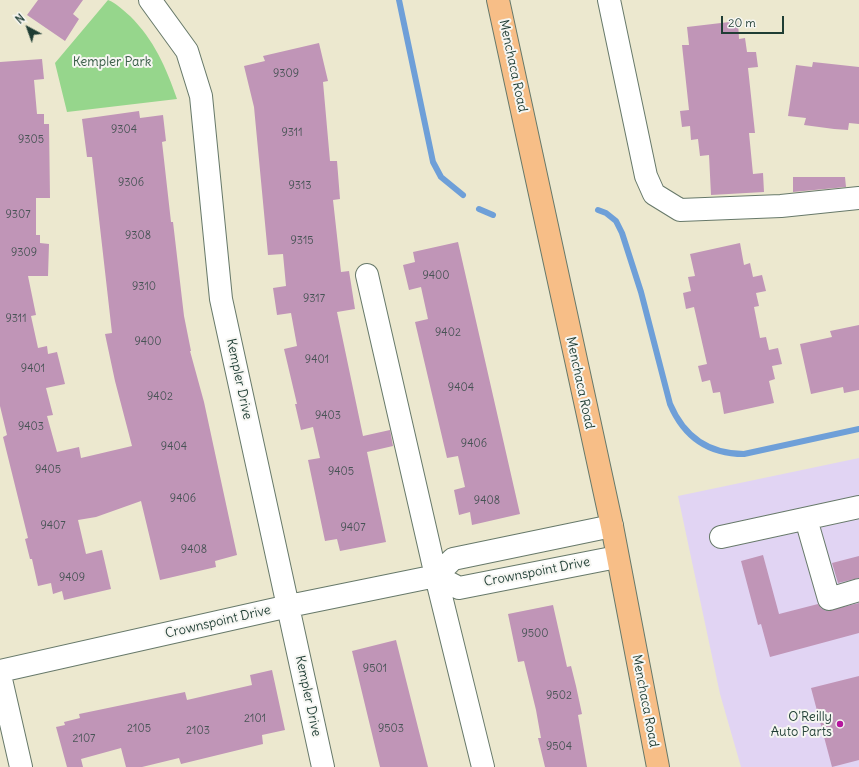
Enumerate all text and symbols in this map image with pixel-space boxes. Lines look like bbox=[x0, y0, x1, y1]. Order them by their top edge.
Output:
north arrow bbox=[8, 8, 48, 48]
scale bar bbox=[723, 8, 786, 34]
text: N bbox=[13, 11, 28, 27]
text: 20 m bbox=[728, 15, 756, 30]
street label: Menchaca Road bbox=[496, 18, 530, 114]
park label: Kempler Park bbox=[73, 54, 151, 70]
house number: 9309 bbox=[273, 67, 299, 81]
house number: 9304 bbox=[111, 123, 137, 137]
house number: 9311 bbox=[281, 126, 303, 140]
house number: 9305 bbox=[18, 133, 44, 147]
house number: 9306 bbox=[118, 176, 144, 190]
house number: 9313 bbox=[288, 179, 312, 193]
house number: 9307 bbox=[5, 208, 31, 222]
house number: 9308 bbox=[125, 229, 151, 243]
house number: 9315 bbox=[290, 234, 314, 248]
house number: 9309 bbox=[11, 246, 37, 260]
house number: 9400 bbox=[422, 269, 450, 283]
house number: 9310 bbox=[132, 280, 156, 294]
house number: 9317 bbox=[303, 292, 325, 306]
house number: 9311 bbox=[5, 312, 27, 326]
house number: 9402 bbox=[435, 326, 461, 340]
house number: 9400 bbox=[134, 335, 162, 349]
street label: Menchaca Road bbox=[563, 335, 597, 431]
street label: Kempler Drive bbox=[223, 337, 255, 421]
house number: 9401 bbox=[305, 353, 329, 367]
house number: 9401 bbox=[21, 362, 45, 376]
house number: 9404 bbox=[448, 381, 474, 395]
house number: 9402 bbox=[147, 390, 173, 404]
house number: 9403 bbox=[315, 409, 341, 423]
house number: 9403 bbox=[18, 420, 44, 434]
house number: 9406 bbox=[461, 437, 487, 451]
house number: 9404 bbox=[161, 440, 187, 454]
house number: 9405 bbox=[35, 463, 61, 477]
house number: 9405 bbox=[328, 465, 354, 479]
house number: 9406 bbox=[170, 492, 196, 506]
house number: 9408 bbox=[474, 494, 500, 508]
house number: 9407 bbox=[40, 519, 66, 533]
house number: 9407 bbox=[340, 521, 366, 535]
house number: 9408 bbox=[181, 543, 207, 557]
street label: Crownspoint Drive bbox=[483, 554, 591, 590]
house number: 9409 bbox=[59, 571, 85, 585]
street label: Crownspoint Drive bbox=[164, 602, 272, 642]
house number: 9500 bbox=[521, 627, 549, 641]
street label: Menchaca Road bbox=[628, 653, 662, 749]
street label: Kempler Drive bbox=[292, 654, 324, 738]
house number: 9501 bbox=[363, 662, 387, 676]
house number: 9502 bbox=[546, 689, 572, 703]
place label: O'Reilly Auto Parts bbox=[771, 709, 832, 740]
house number: 2101 bbox=[244, 712, 266, 726]
marker: O'Reilly Auto Parts bbox=[835, 719, 845, 729]
house number: 2105 bbox=[127, 722, 151, 736]
house number: 9503 bbox=[378, 722, 404, 736]
house number: 2103 bbox=[186, 724, 210, 738]
house number: 2107 bbox=[73, 732, 95, 746]
house number: 9504 bbox=[546, 740, 572, 754]

